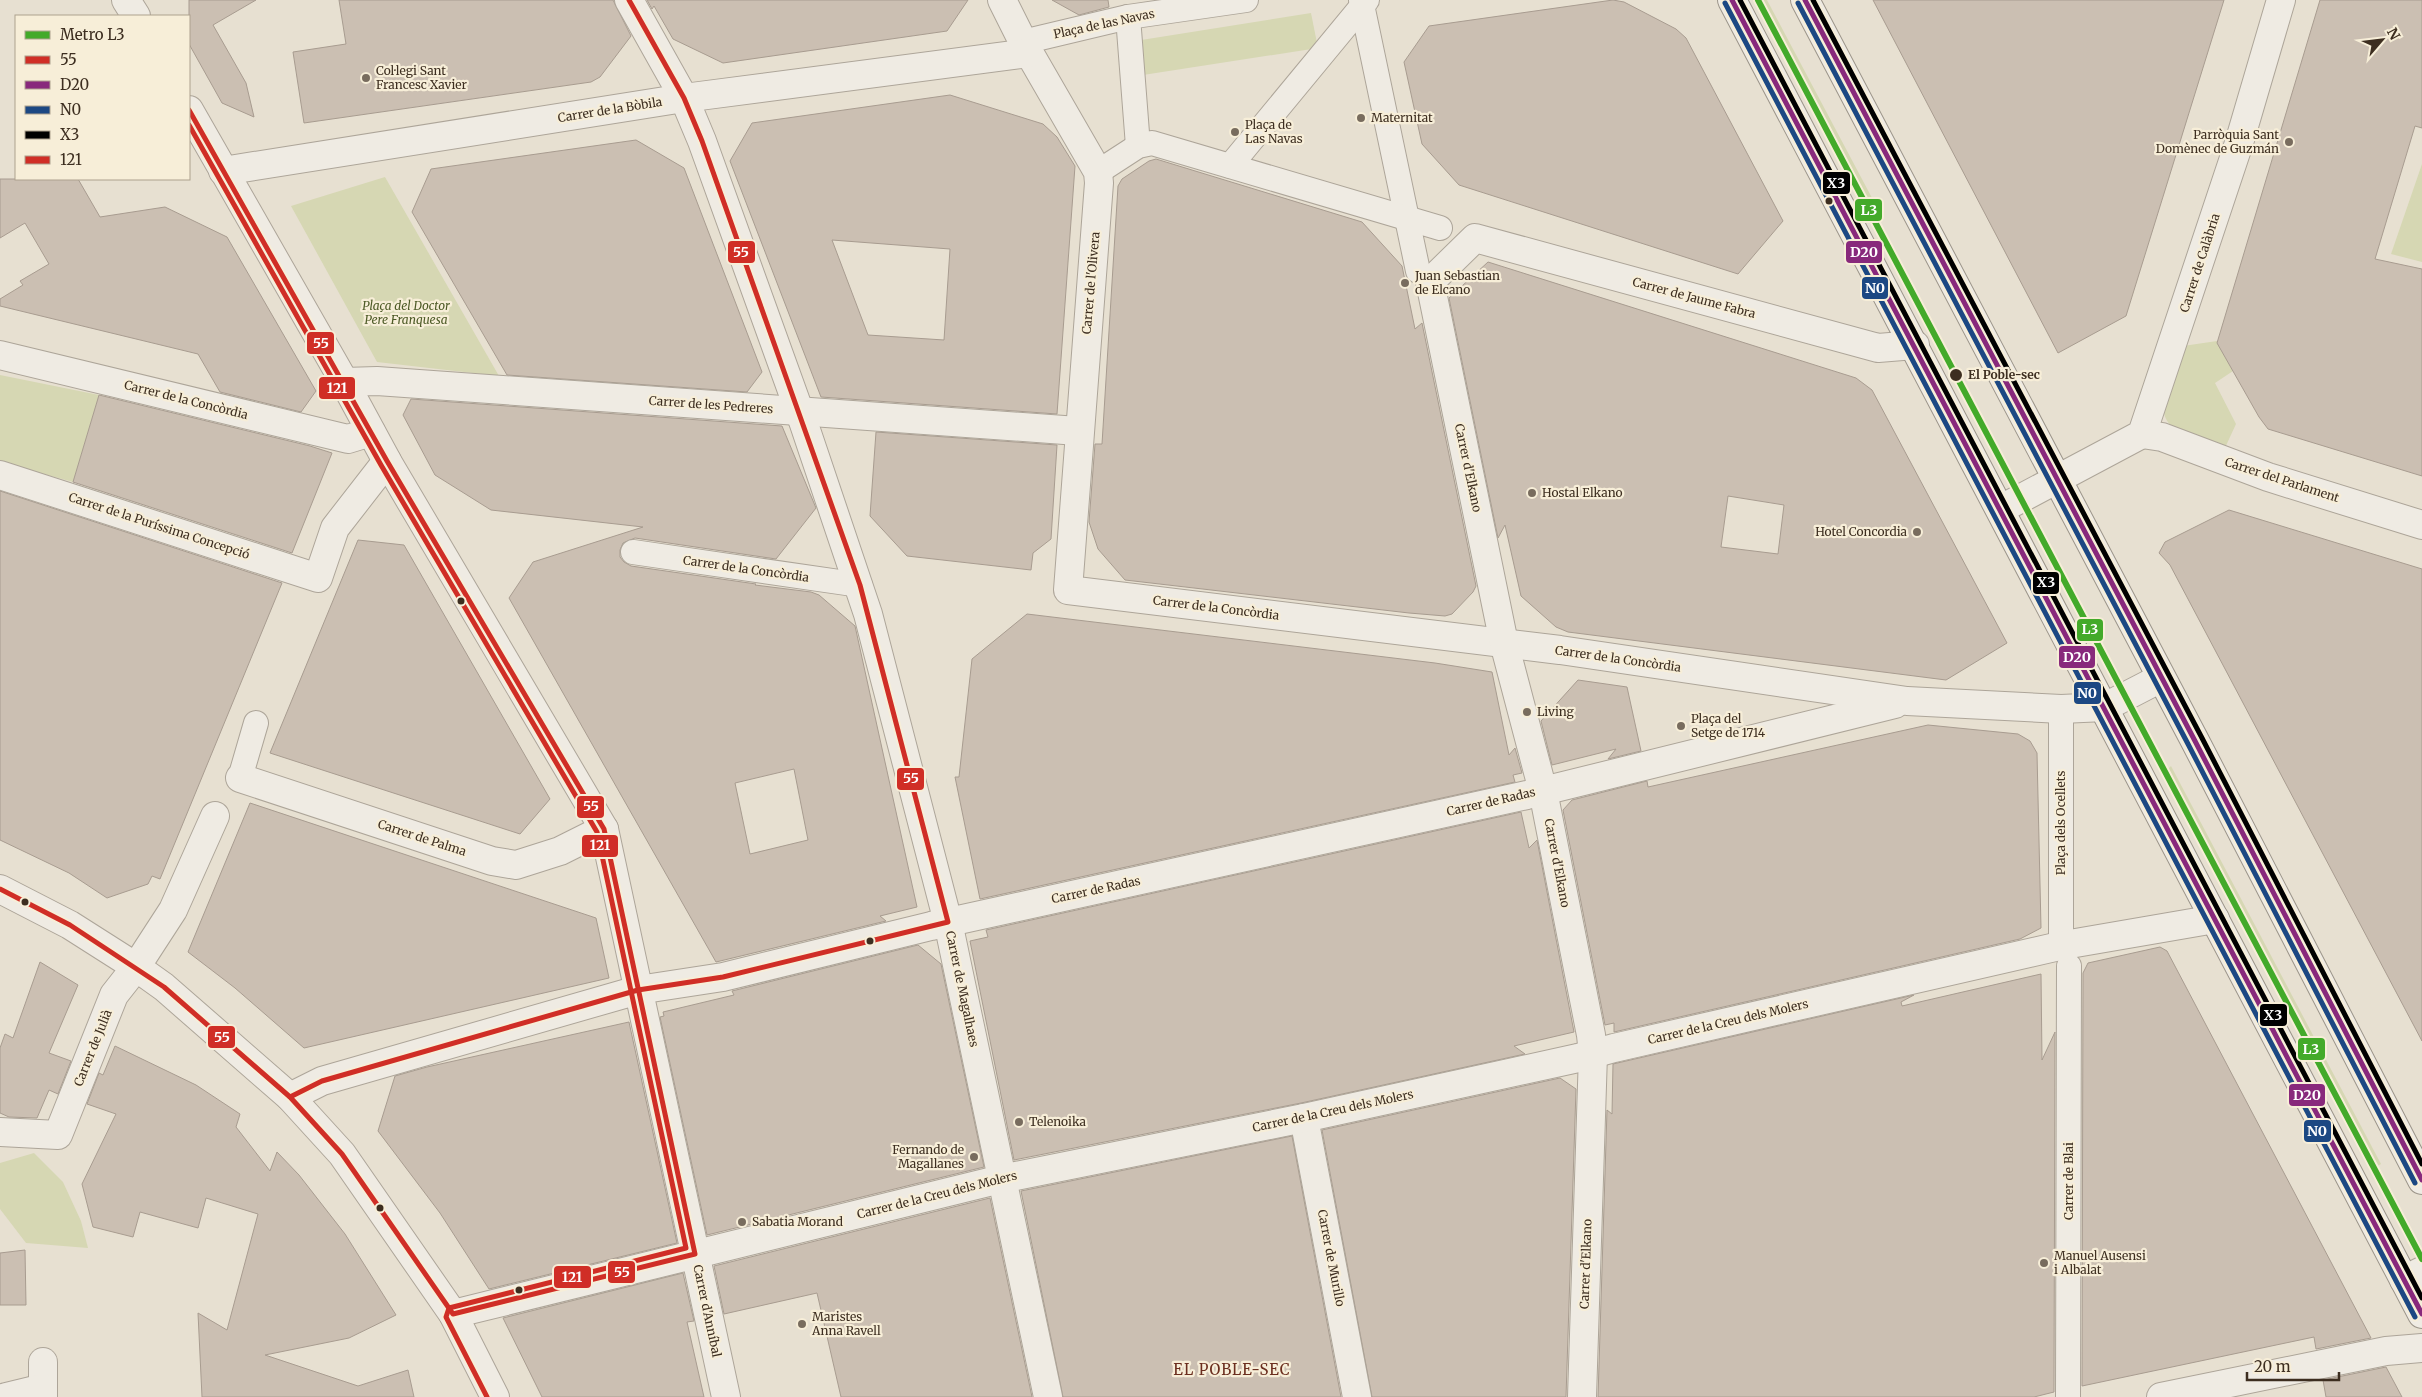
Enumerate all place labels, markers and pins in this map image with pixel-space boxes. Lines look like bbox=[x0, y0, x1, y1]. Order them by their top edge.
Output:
place label: Col·legi Sant Francesc Xavier bbox=[376, 63, 468, 92]
marker: Col·legi Sant Francesc Xavier bbox=[360, 72, 372, 84]
place label: Maternitat bbox=[1371, 110, 1433, 125]
marker: Maternitat bbox=[1355, 112, 1367, 124]
place label: Plaça de Las Navas bbox=[1245, 117, 1303, 146]
marker: Plaça de Las Navas bbox=[1229, 126, 1241, 138]
place label: Parròquia Sant Domènec de Guzmán bbox=[2156, 127, 2279, 156]
marker: Parròquia Sant Domènec de Guzmán bbox=[2283, 136, 2295, 148]
unlabelled marker bbox=[1824, 196, 1834, 206]
place label: Juan Sebastian de Elcano bbox=[1414, 268, 1500, 297]
marker: Juan Sebastian de Elcano bbox=[1399, 277, 1411, 289]
marker: El Poble-sec bbox=[1948, 367, 1964, 383]
place label: El Poble-sec bbox=[1968, 367, 2040, 382]
place label: Hostal Elkano bbox=[1542, 485, 1623, 500]
marker: Hostal Elkano bbox=[1526, 487, 1538, 499]
place label: Hotel Concordia bbox=[1815, 524, 1908, 539]
marker: Hotel Concordia bbox=[1911, 526, 1923, 538]
unlabelled marker bbox=[456, 596, 466, 606]
place label: Living bbox=[1537, 704, 1575, 719]
marker: Living bbox=[1521, 706, 1533, 718]
place label: Plaça del Setge de 1714 bbox=[1691, 711, 1766, 740]
marker: Plaça del Setge de 1714 bbox=[1675, 720, 1687, 732]
unlabelled marker bbox=[20, 897, 30, 907]
unlabelled marker bbox=[865, 936, 875, 946]
place label: Telenoika bbox=[1029, 1114, 1087, 1129]
marker: Telenoika bbox=[1013, 1116, 1025, 1128]
place label: Fernando de Magallanes bbox=[892, 1142, 964, 1171]
marker: Fernando de Magallanes bbox=[968, 1151, 980, 1163]
unlabelled marker bbox=[375, 1203, 385, 1213]
place label: Sabatia Morand bbox=[752, 1214, 843, 1229]
marker: Sabatia Morand bbox=[736, 1216, 748, 1228]
place label: Manuel Ausensi i Albalat bbox=[2054, 1248, 2146, 1277]
marker: Manuel Ausensi i Albalat bbox=[2038, 1257, 2050, 1269]
unlabelled marker bbox=[514, 1285, 524, 1295]
place label: Maristes Anna Ravell bbox=[811, 1309, 881, 1338]
marker: Maristes Anna Ravell bbox=[796, 1318, 808, 1330]

